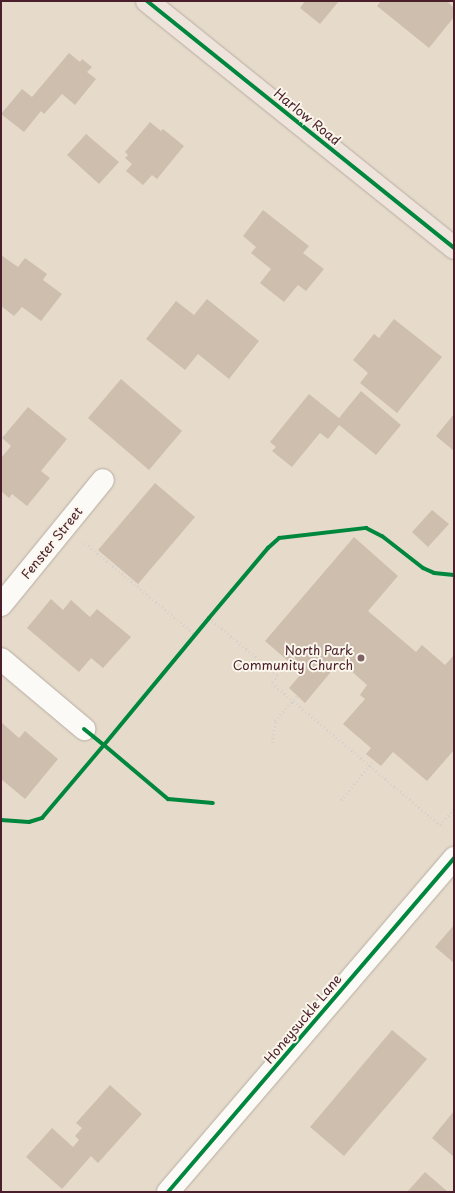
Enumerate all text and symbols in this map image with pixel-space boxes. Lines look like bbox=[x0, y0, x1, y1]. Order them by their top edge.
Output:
street label: Harlow Road bbox=[271, 86, 343, 148]
street label: Fenster Street bbox=[18, 503, 86, 583]
place label: North Park Community Church bbox=[232, 643, 353, 674]
marker: North Park Community Church bbox=[356, 653, 366, 663]
street label: Honeysuckle Lane bbox=[261, 971, 345, 1067]

